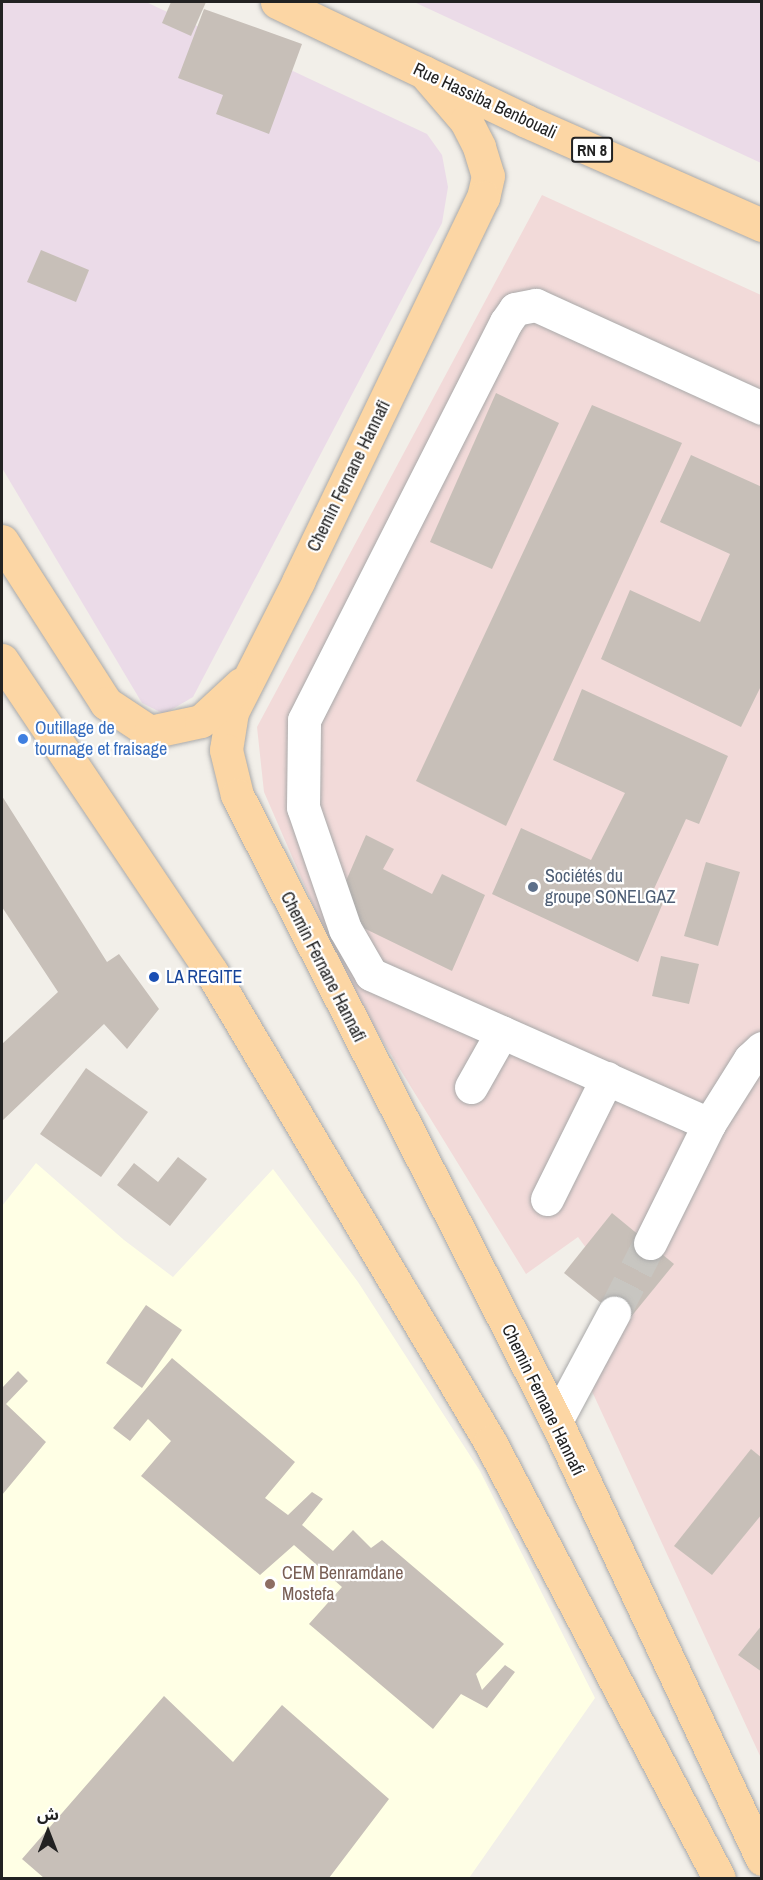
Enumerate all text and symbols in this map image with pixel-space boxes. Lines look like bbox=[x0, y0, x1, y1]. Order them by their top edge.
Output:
street label: Rue Hassiba Benbouali bbox=[410, 58, 560, 144]
road number: RN 8 bbox=[571, 137, 613, 163]
street label: Chemin Fernane Hannafi bbox=[303, 397, 395, 555]
place label: Outillage de tournage et fraisage bbox=[35, 718, 167, 760]
marker: Outillage de tournage et fraisage bbox=[16, 732, 30, 746]
place label: Sociétés du groupe SONELGAZ bbox=[545, 866, 675, 908]
marker: Sociétés du groupe SONELGAZ bbox=[526, 880, 540, 894]
street label: Chemin Fernane Hannafi bbox=[276, 888, 370, 1046]
place label: LA REGITE bbox=[166, 966, 243, 988]
marker: LA REGITE bbox=[147, 970, 161, 984]
street label: Chemin Fernane Hannafi bbox=[497, 1321, 589, 1479]
place label: CEM Benramdane Mostefa bbox=[282, 1563, 403, 1606]
marker: CEM Benramdane Mostefa bbox=[263, 1577, 277, 1591]
north arrow bbox=[18, 1802, 78, 1862]
text: ش bbox=[37, 1803, 59, 1825]

